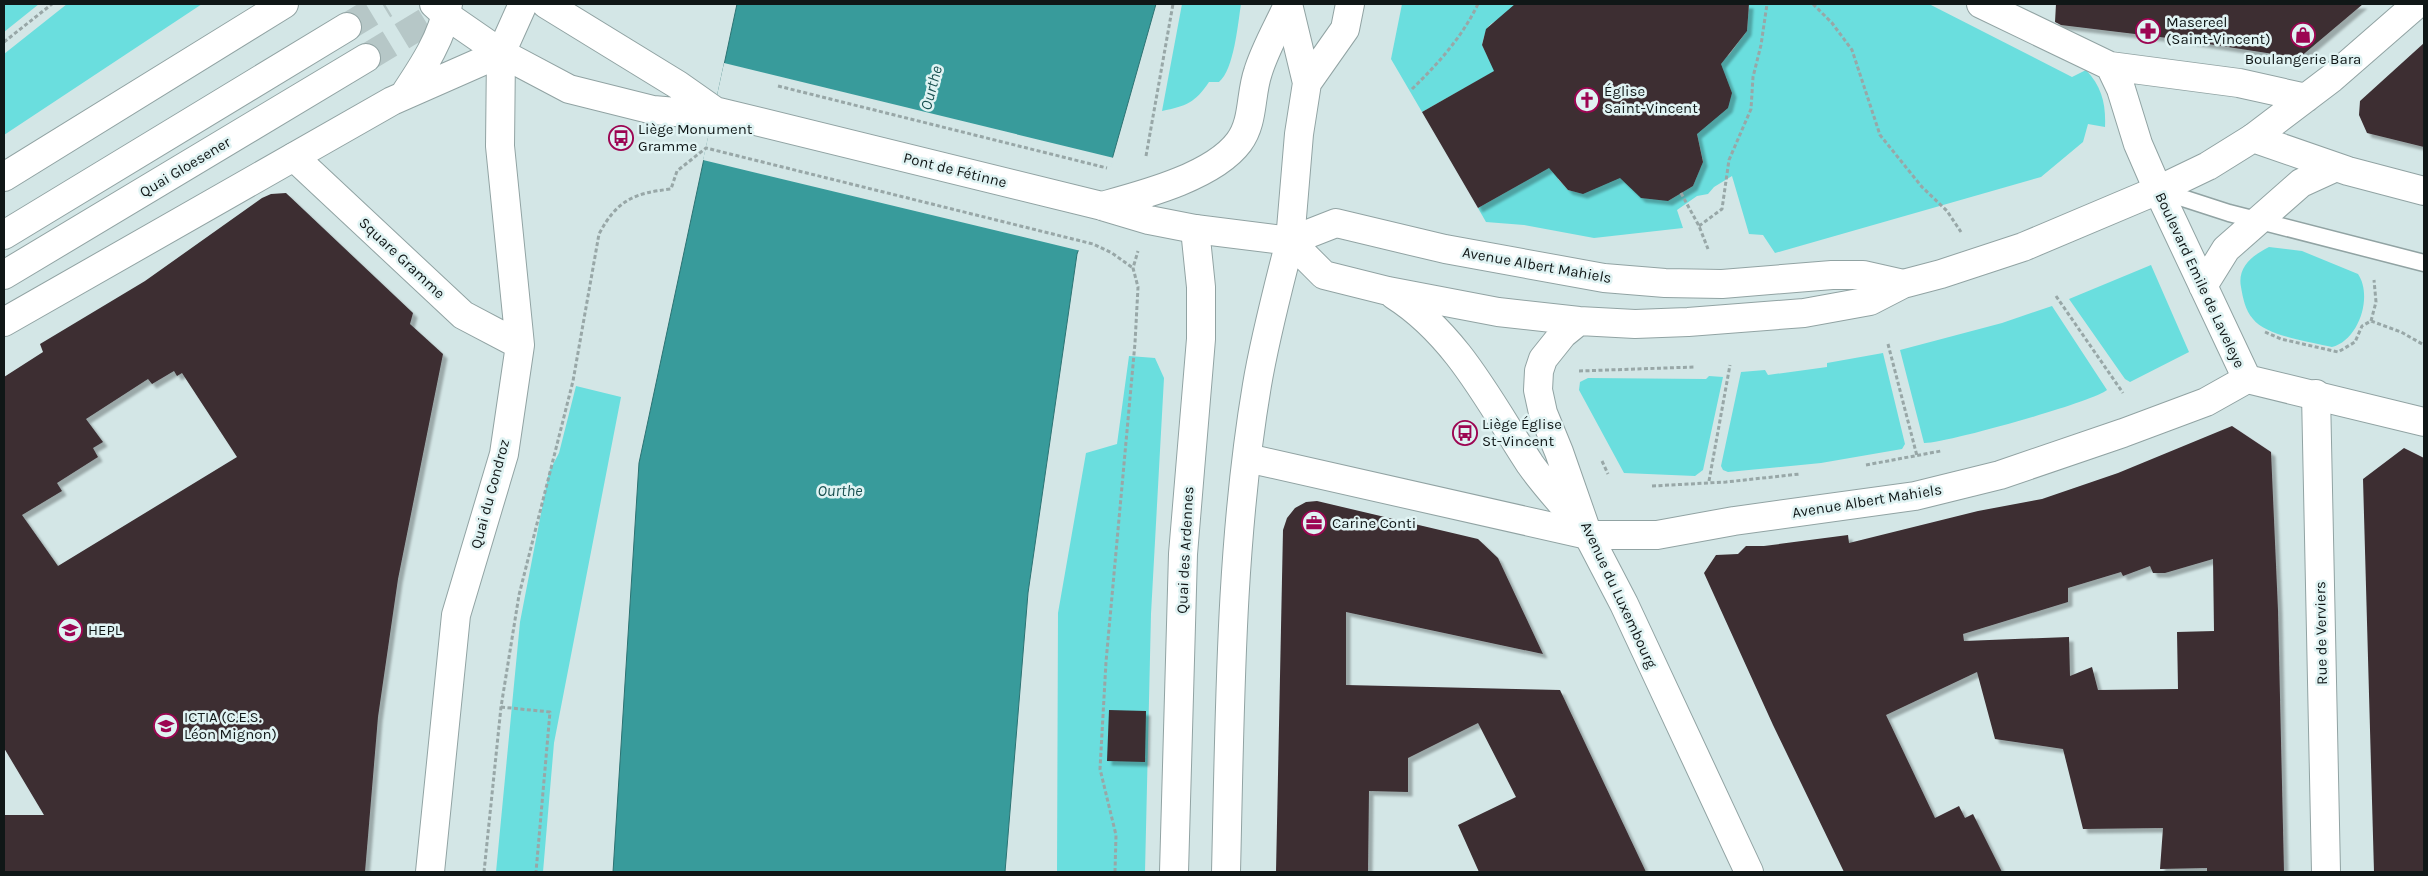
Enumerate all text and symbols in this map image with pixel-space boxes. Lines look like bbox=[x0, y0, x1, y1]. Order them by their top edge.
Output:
place label: Masereel (Saint-Vincent) bbox=[2166, 13, 2270, 48]
pharmacy icon: Masereel (Saint-Vincent) bbox=[2135, 18, 2161, 44]
shop icon: Boulangerie Bara bbox=[2290, 22, 2316, 48]
place label: Boulangerie Bara bbox=[2245, 50, 2361, 68]
water label: Ourthe bbox=[916, 63, 946, 112]
place label: Église Saint-Vincent bbox=[1604, 82, 1698, 117]
church icon: Église Saint-Vincent bbox=[1574, 87, 1600, 113]
place label: Liège Monument Gramme bbox=[638, 120, 753, 155]
bus stop icon: Liège Monument Gramme bbox=[608, 125, 634, 151]
street label: Quai Gloesener bbox=[136, 133, 234, 201]
street label: Pont de Fétinne bbox=[901, 148, 1009, 192]
street label: Boulevard Emile de Laveleye bbox=[2151, 189, 2249, 371]
street label: Square Gramme bbox=[355, 214, 449, 302]
street label: Avenue Albert Mahiels bbox=[1461, 243, 1613, 287]
place label: Liège Église St-Vincent bbox=[1482, 415, 1562, 450]
bus stop icon: Liège Église St-Vincent bbox=[1452, 420, 1478, 446]
street label: Quai du Condroz bbox=[467, 437, 513, 551]
street label: Avenue Albert Mahiels bbox=[1791, 480, 1943, 522]
water label: Ourthe bbox=[817, 481, 863, 500]
street label: Quai des Ardennes bbox=[1173, 486, 1197, 614]
office icon: Carine Conti bbox=[1301, 510, 1327, 536]
place label: Carine Conti bbox=[1332, 514, 1416, 532]
street label: Avenue du Luxembourg bbox=[1577, 519, 1661, 672]
street label: Rue de Verviers bbox=[2311, 581, 2331, 685]
school or university icon: HEPL bbox=[57, 617, 83, 643]
place label: HEPL bbox=[88, 621, 122, 639]
place label: ICTIA (C.E.S. Léon Mignon) bbox=[184, 708, 277, 743]
school or university icon: ICTIA (C.E.S. Léon Mignon) bbox=[153, 713, 179, 739]

